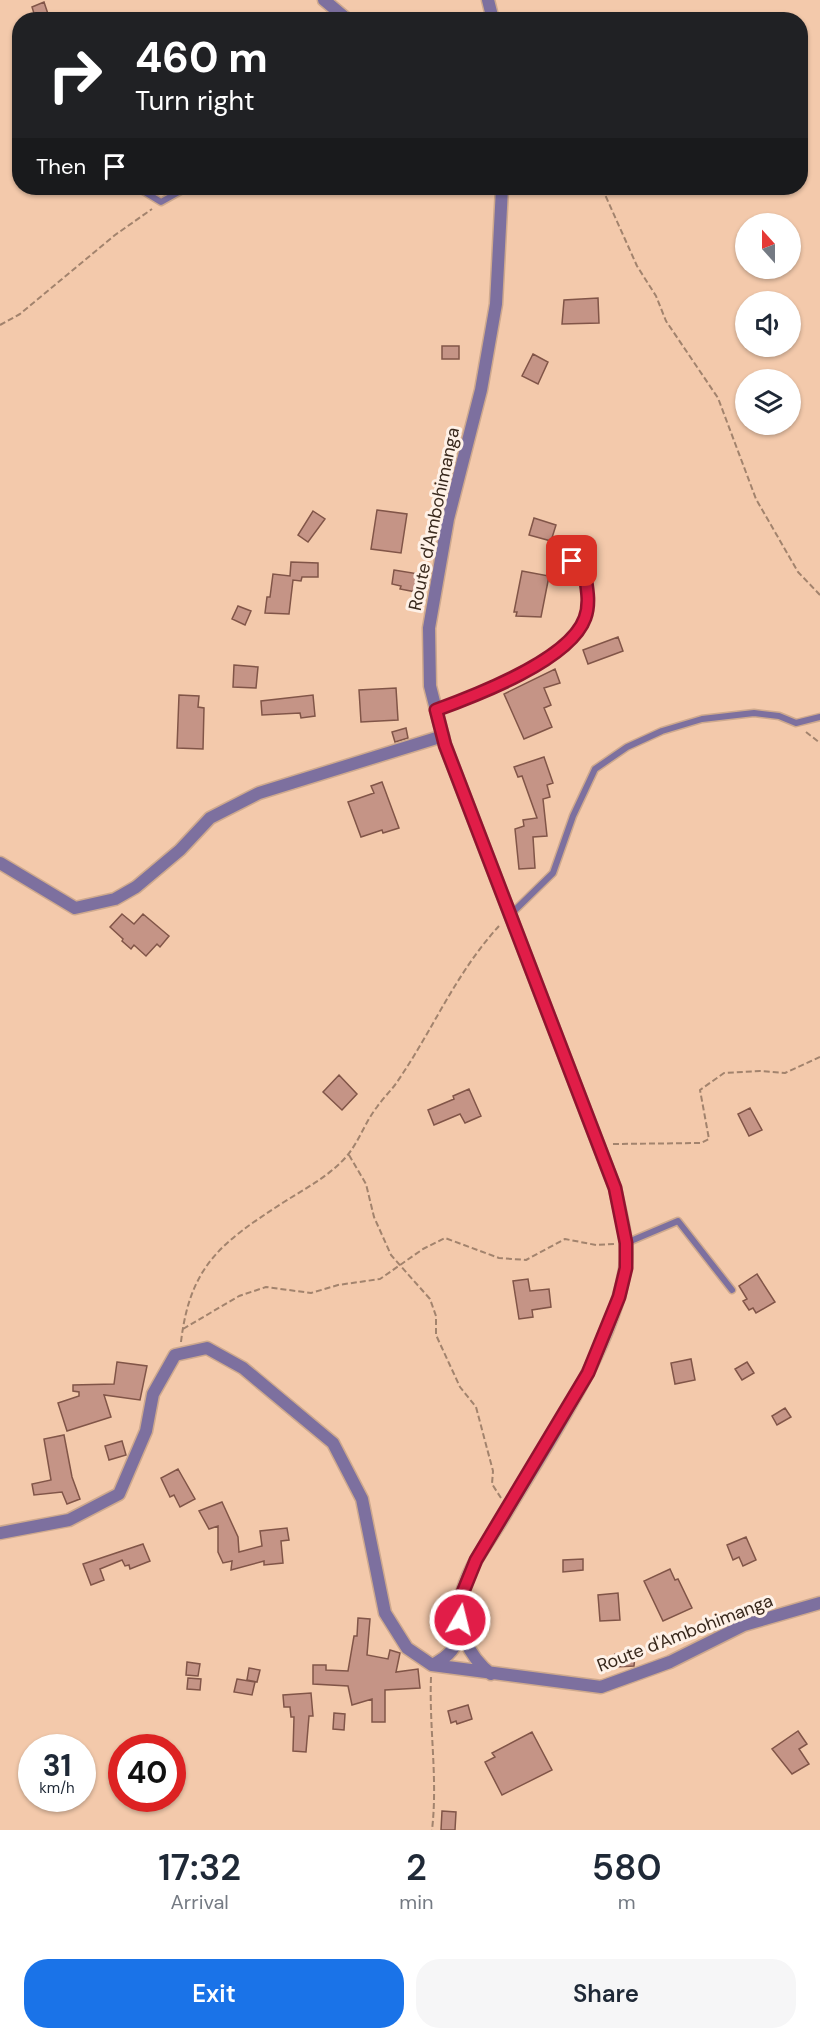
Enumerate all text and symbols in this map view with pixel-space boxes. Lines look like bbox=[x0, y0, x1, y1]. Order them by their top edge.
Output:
text: 460 m bbox=[135, 30, 268, 85]
icon: right bbox=[36, 36, 114, 114]
text: Turn right bbox=[135, 83, 255, 118]
icon: arrive bbox=[98, 150, 131, 183]
text: Then bbox=[36, 152, 86, 181]
north arrow bbox=[735, 213, 801, 279]
map controls bbox=[735, 213, 801, 435]
button: sound bbox=[735, 291, 801, 357]
button: layers bbox=[735, 369, 801, 435]
street label: Route d'Ambohimanga bbox=[403, 425, 465, 613]
pin bbox=[546, 535, 597, 586]
icon: arrive bbox=[555, 544, 588, 577]
position arrow bbox=[428, 1588, 492, 1652]
street label: Route d'Ambohimanga bbox=[594, 1588, 776, 1678]
speed limit sign: 40 bbox=[108, 1734, 186, 1812]
text: 31 bbox=[43, 1746, 71, 1785]
text: km/h bbox=[39, 1778, 75, 1798]
text: 17:32 bbox=[158, 1844, 241, 1891]
text: 2 bbox=[406, 1844, 427, 1891]
text: 580 bbox=[592, 1844, 662, 1891]
text: Arrival bbox=[171, 1889, 229, 1915]
text: min bbox=[399, 1889, 433, 1915]
text: m bbox=[618, 1889, 636, 1915]
button: Exit bbox=[24, 1959, 404, 2028]
button: Share bbox=[416, 1959, 796, 2028]

